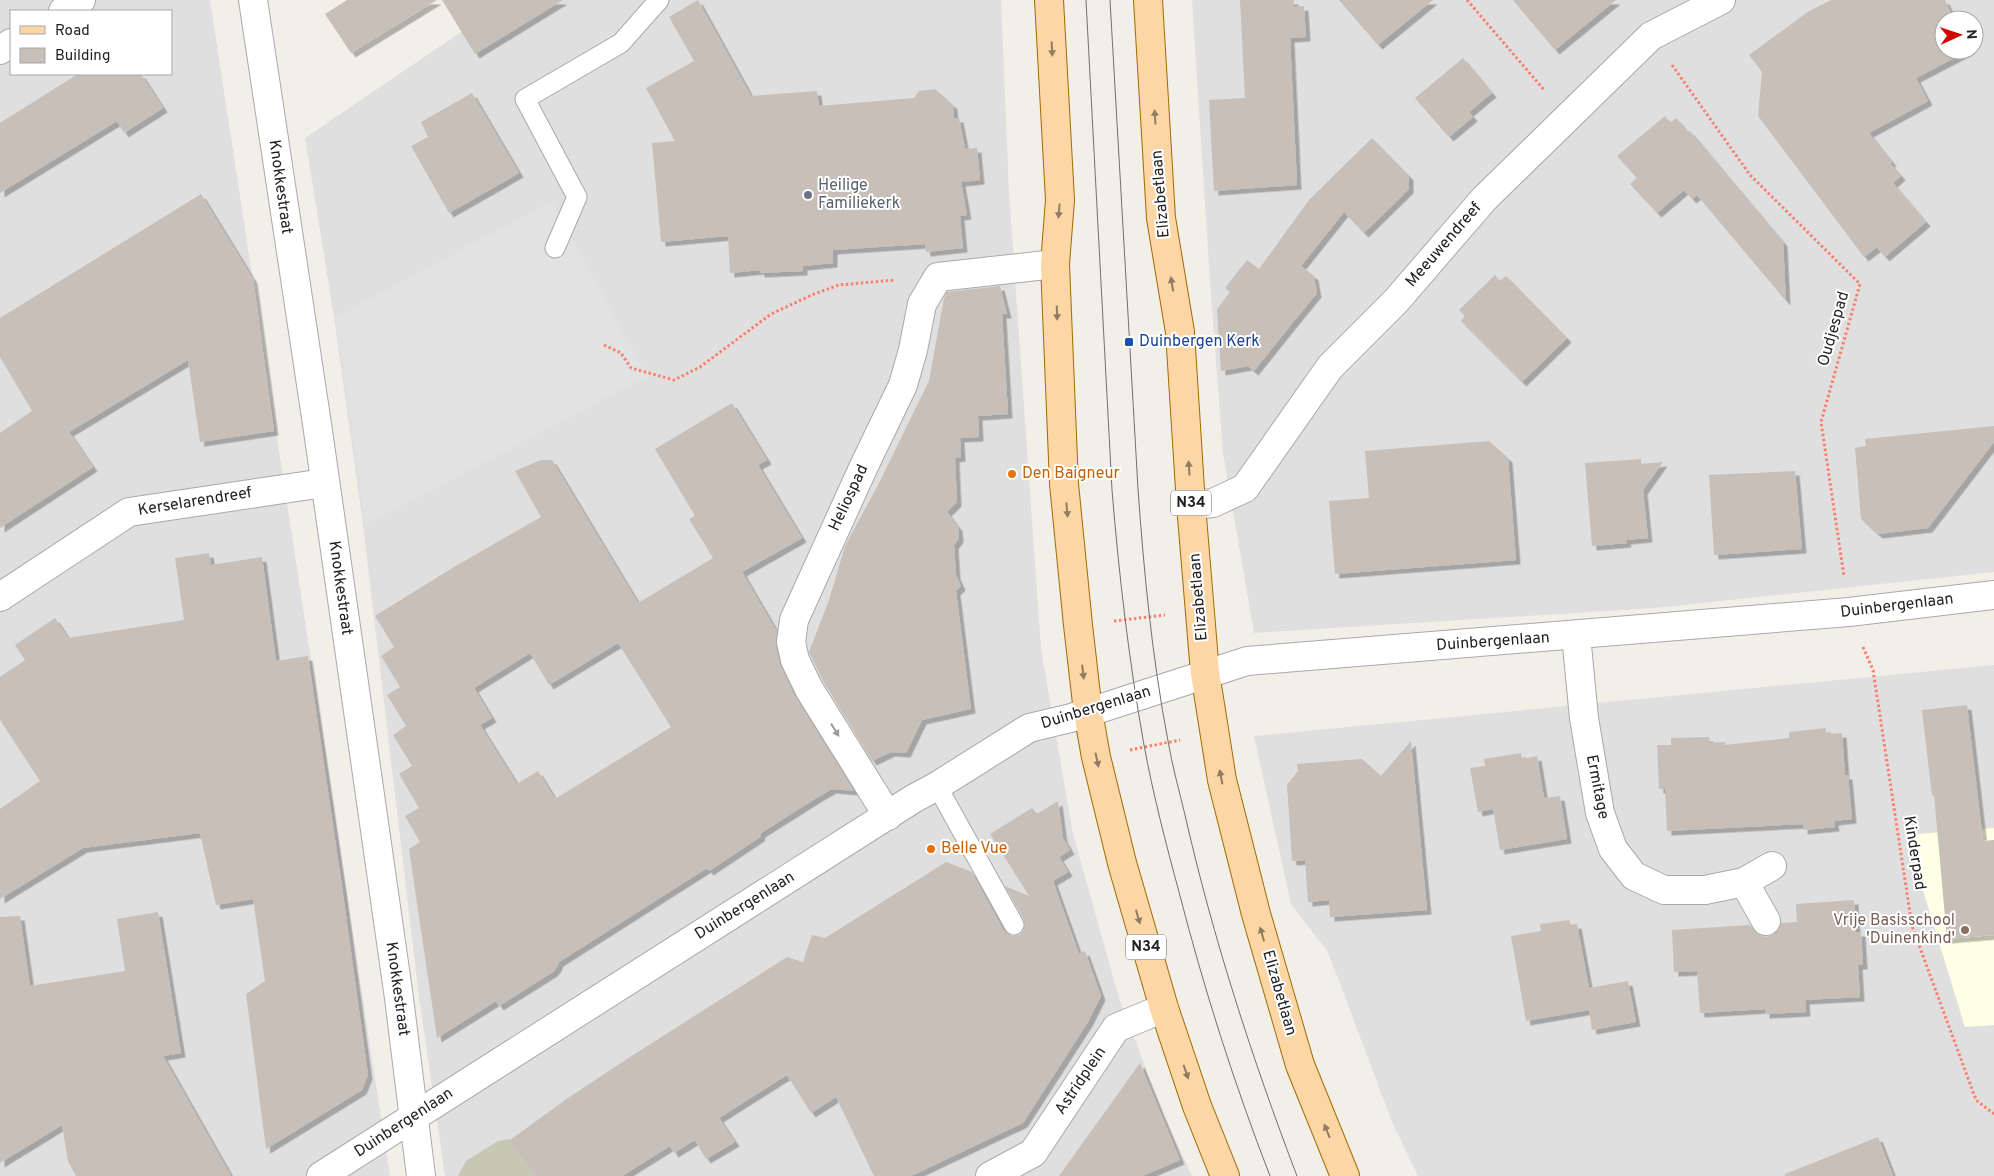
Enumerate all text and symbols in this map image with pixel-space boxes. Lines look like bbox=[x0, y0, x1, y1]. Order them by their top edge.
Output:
legend bbox=[10, 10, 172, 75]
north arrow bbox=[1934, 10, 1984, 60]
text: Road bbox=[55, 22, 90, 41]
text: N bbox=[1962, 29, 1979, 40]
one-way arrow bbox=[1049, 41, 1057, 57]
text: Building bbox=[55, 47, 110, 66]
one-way arrow bbox=[1151, 109, 1159, 125]
street label: Knokkestraat bbox=[263, 139, 297, 235]
street label: Elizabetlaan bbox=[1147, 149, 1175, 239]
place label: Heilige Familiekerk bbox=[818, 176, 900, 214]
marker: Heilige Familiekerk bbox=[802, 189, 814, 201]
street label: Meeuwendreef bbox=[1402, 198, 1487, 292]
one-way arrow bbox=[1055, 203, 1063, 219]
one-way arrow bbox=[1168, 276, 1176, 292]
street label: Oudjespad bbox=[1814, 289, 1854, 369]
one-way arrow bbox=[1053, 305, 1061, 321]
place label: Duinbergen Kerk bbox=[1139, 332, 1260, 352]
marker: Duinbergen Kerk bbox=[1123, 336, 1135, 348]
one-way arrow bbox=[1185, 459, 1193, 475]
street label: Heliospad bbox=[825, 461, 873, 535]
place label: Den Baigneur bbox=[1022, 464, 1120, 484]
marker: Den Baigneur bbox=[1006, 468, 1018, 480]
street label: Kerselarendreef bbox=[137, 483, 254, 521]
road number: N34 bbox=[1171, 490, 1211, 516]
one-way arrow bbox=[1063, 502, 1071, 518]
street label: Knokkestraat bbox=[323, 540, 357, 636]
street label: Elizabetlaan bbox=[1185, 552, 1213, 642]
street label: Duinbergenlaan bbox=[1839, 589, 1955, 623]
street label: Duinbergenlaan bbox=[1436, 628, 1550, 656]
one-way arrow bbox=[1080, 664, 1088, 680]
street label: Duinbergenlaan bbox=[1039, 682, 1153, 734]
one-way arrow bbox=[830, 724, 839, 737]
one-way arrow bbox=[1093, 752, 1101, 768]
street label: Ermitage bbox=[1581, 753, 1613, 821]
one-way arrow bbox=[1217, 769, 1225, 785]
street label: Kinderpad bbox=[1898, 815, 1930, 891]
place label: Belle Vue bbox=[941, 839, 1007, 859]
marker: Belle Vue bbox=[925, 843, 937, 855]
street label: Duinbergenlaan bbox=[691, 867, 799, 945]
one-way arrow bbox=[1134, 909, 1142, 924]
place label: Vrije Basisschool 'Duinenkind' bbox=[1833, 911, 1955, 949]
marker: Vrije Basisschool 'Duinenkind' bbox=[1959, 924, 1971, 936]
one-way arrow bbox=[1257, 927, 1265, 942]
road number: N34 bbox=[1126, 934, 1166, 960]
street label: Knokkestraat bbox=[380, 941, 414, 1037]
street label: Elizabetlaan bbox=[1257, 948, 1301, 1038]
street label: Astridplein bbox=[1051, 1043, 1111, 1119]
one-way arrow bbox=[1182, 1065, 1190, 1080]
street label: Duinbergenlaan bbox=[351, 1084, 457, 1162]
one-way arrow bbox=[1323, 1123, 1331, 1138]

